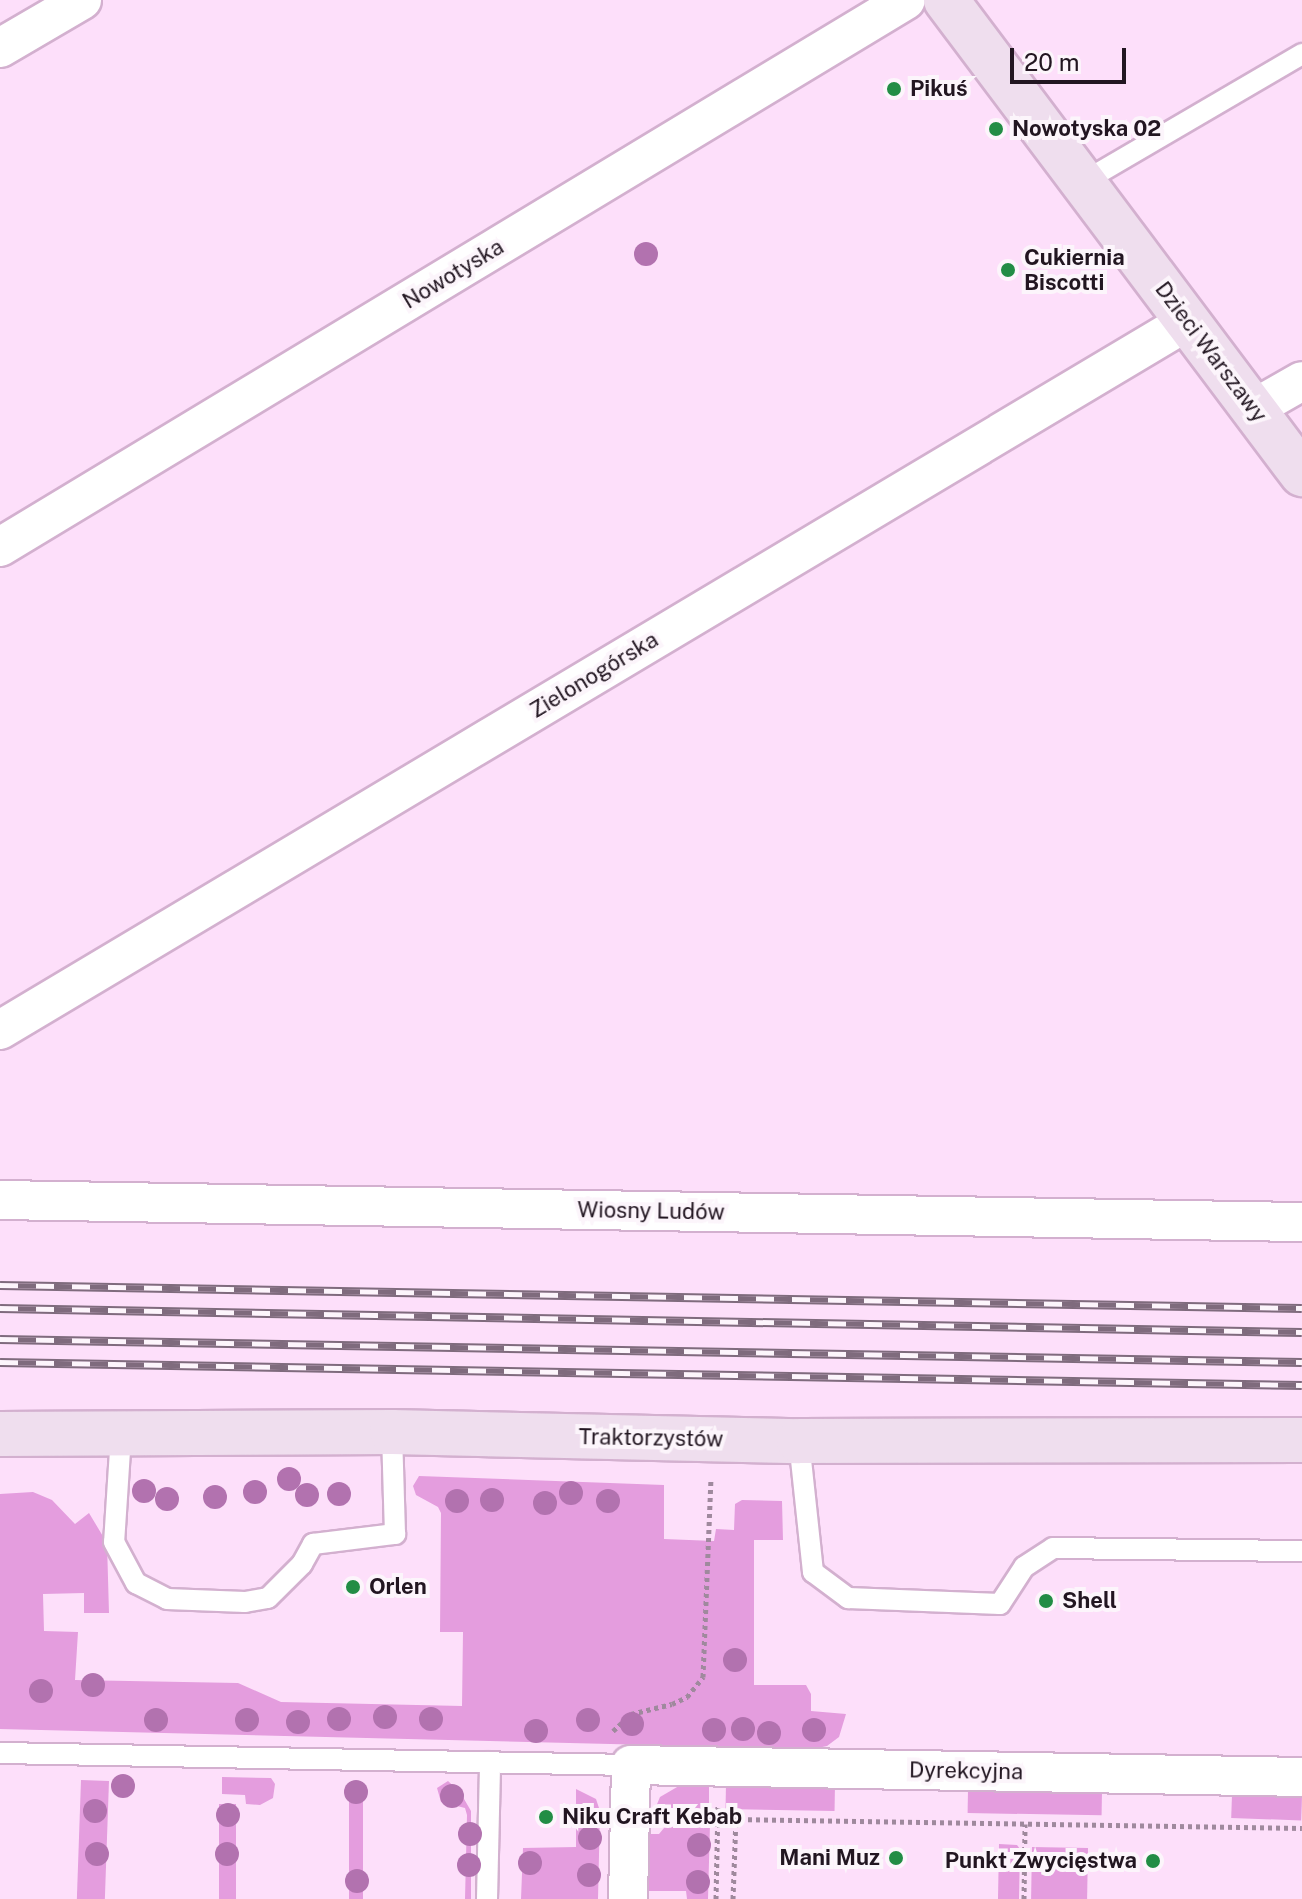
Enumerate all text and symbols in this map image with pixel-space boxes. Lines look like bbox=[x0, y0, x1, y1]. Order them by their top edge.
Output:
scale bar bbox=[1014, 32, 1130, 82]
text: 20 m bbox=[1024, 48, 1080, 76]
place label: Pikuś bbox=[910, 76, 968, 102]
marker: Pikuś bbox=[885, 80, 903, 98]
place label: Nowotyska 02 bbox=[1012, 116, 1161, 142]
marker: Nowotyska 02 bbox=[987, 120, 1005, 138]
street label: Nowotyska bbox=[398, 234, 508, 314]
place label: Cukiernia Biscotti bbox=[1024, 244, 1125, 296]
marker: Cukiernia Biscotti bbox=[999, 261, 1017, 279]
street label: Dzieci Warszawy bbox=[1149, 276, 1273, 428]
street label: Zielonogórska bbox=[525, 626, 663, 724]
street label: Wiosny Ludów bbox=[577, 1197, 725, 1225]
street label: Traktorzystów bbox=[578, 1424, 724, 1452]
place label: Orlen bbox=[369, 1574, 427, 1600]
marker: Orlen bbox=[344, 1578, 362, 1596]
place label: Shell bbox=[1062, 1588, 1117, 1614]
marker: Shell bbox=[1037, 1592, 1055, 1610]
street label: Dyrekcyjna bbox=[909, 1757, 1023, 1785]
place label: Niku Craft Kebab bbox=[562, 1804, 742, 1830]
marker: Niku Craft Kebab bbox=[537, 1808, 555, 1826]
place label: Mani Muz bbox=[779, 1845, 880, 1871]
place label: Punkt Zwycięstwa bbox=[945, 1848, 1137, 1874]
marker: Mani Muz bbox=[887, 1849, 905, 1867]
marker: Punkt Zwycięstwa bbox=[1144, 1852, 1162, 1870]

